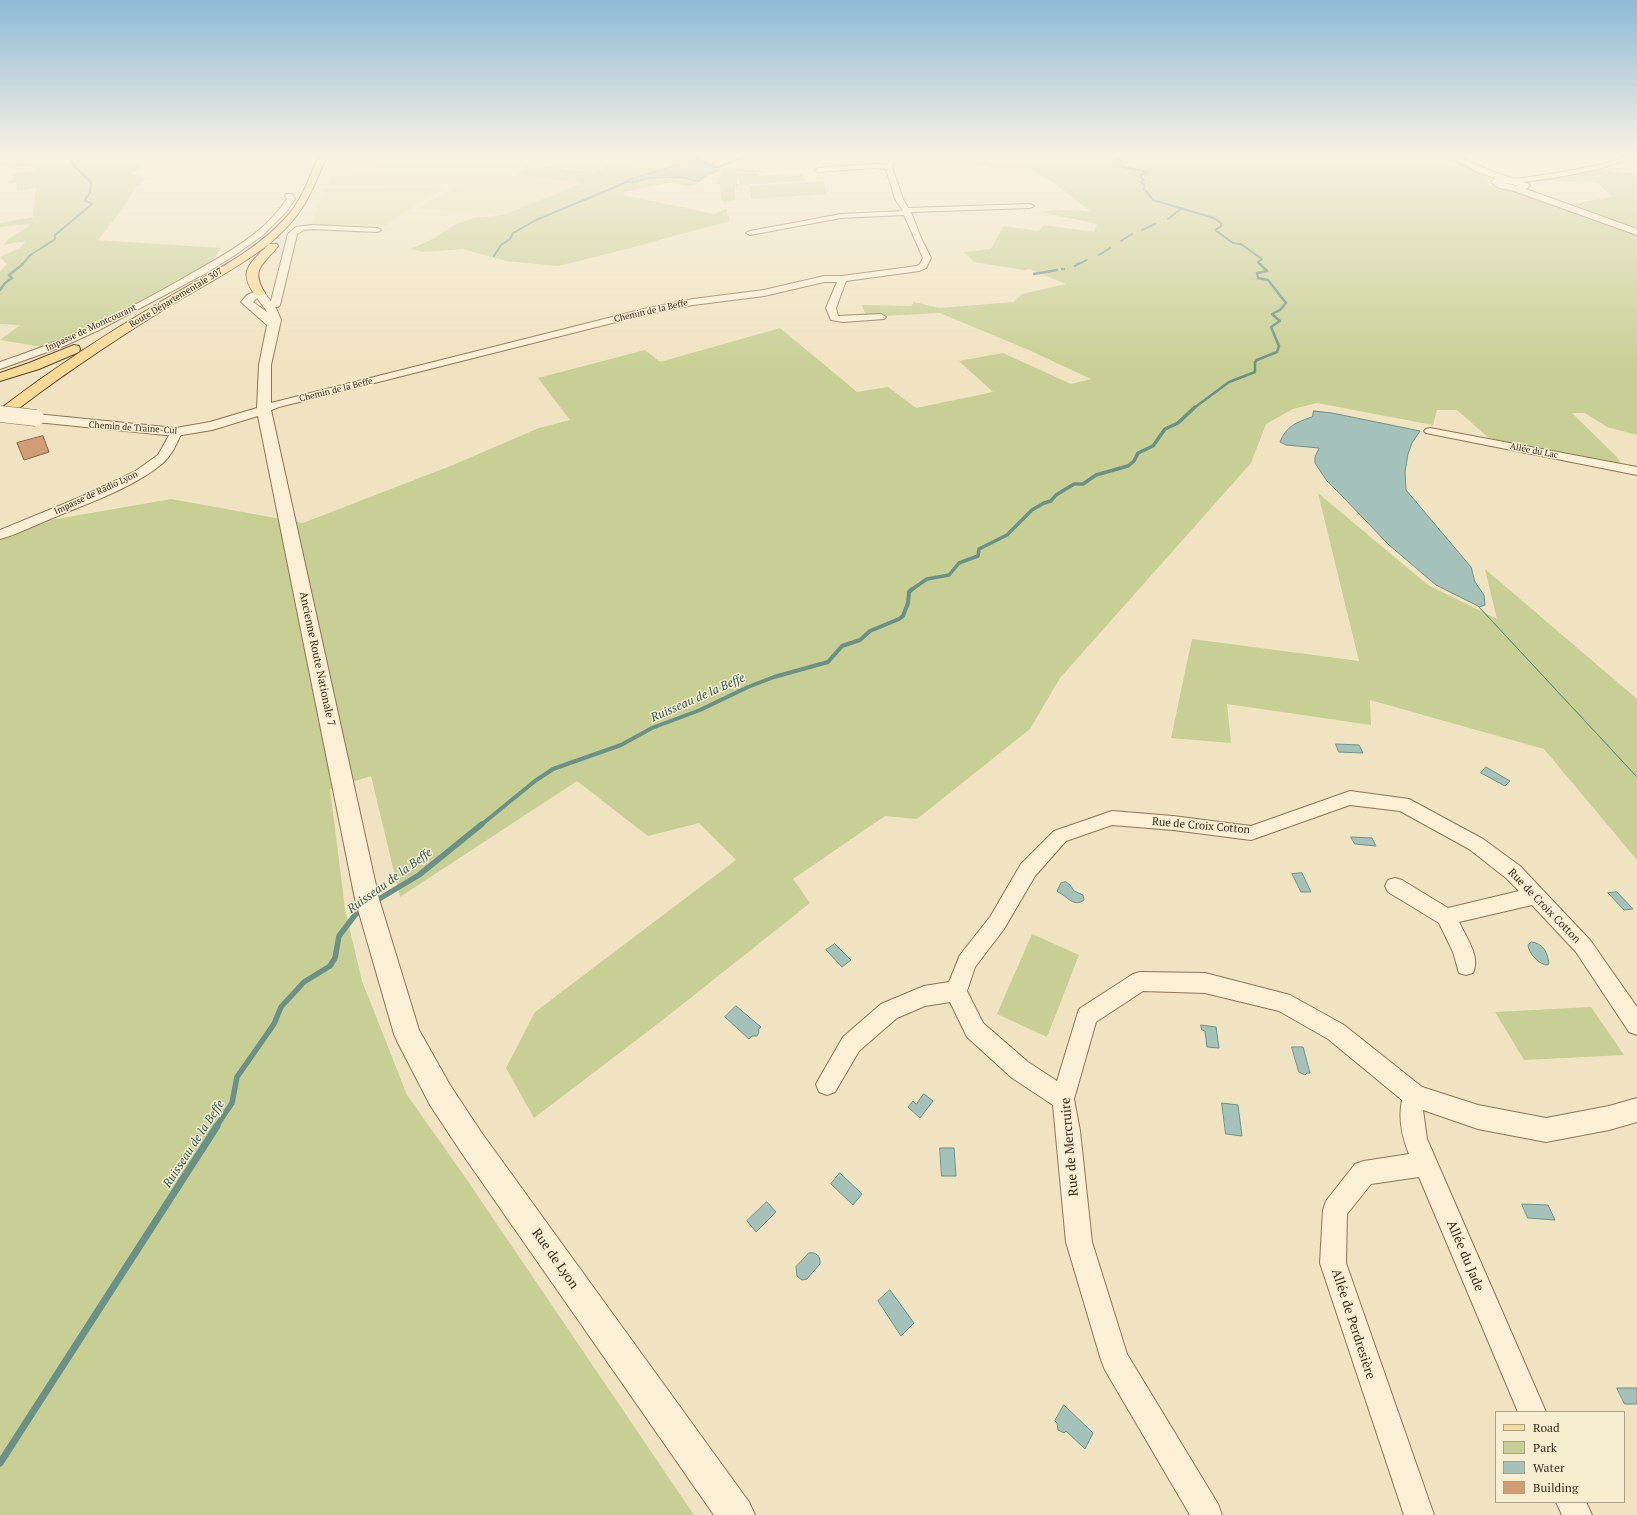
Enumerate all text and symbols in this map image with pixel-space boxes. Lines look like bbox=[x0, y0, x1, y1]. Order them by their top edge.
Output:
street label: Route Départementale 307 bbox=[127, 266, 225, 330]
street label: Chemin de la Beffe bbox=[613, 297, 689, 325]
street label: Impasse de Montcourant bbox=[44, 302, 138, 354]
street label: Chemin de la Beffe bbox=[298, 376, 374, 404]
street label: Chemin de Traine-Cul bbox=[88, 420, 178, 436]
street label: Allée du Lac bbox=[1509, 441, 1559, 461]
street label: Impasse de Radio Lyon bbox=[52, 469, 140, 517]
street label: Ancienne Route Nationale 7 bbox=[296, 590, 338, 728]
water label: Ruisseau de la Beffe bbox=[649, 671, 747, 725]
street label: Rue de Croix Cotton bbox=[1151, 815, 1251, 837]
water label: Ruisseau de la Beffe bbox=[345, 845, 435, 917]
street label: Rue de Croix Cotton bbox=[1505, 866, 1583, 946]
street label: Rue de Mercruire bbox=[1058, 1097, 1082, 1197]
water label: Ruisseau de la Beffe bbox=[160, 1098, 228, 1190]
street label: Allée du Jade bbox=[1443, 1218, 1487, 1294]
street label: Rue de Lyon bbox=[529, 1226, 581, 1292]
street label: Allée de Perdresière bbox=[1328, 1267, 1378, 1381]
legend bbox=[1495, 1411, 1625, 1503]
text: Road bbox=[1533, 1420, 1560, 1435]
text: Park bbox=[1533, 1440, 1557, 1455]
text: Water bbox=[1533, 1460, 1565, 1475]
text: Building bbox=[1533, 1480, 1578, 1495]

